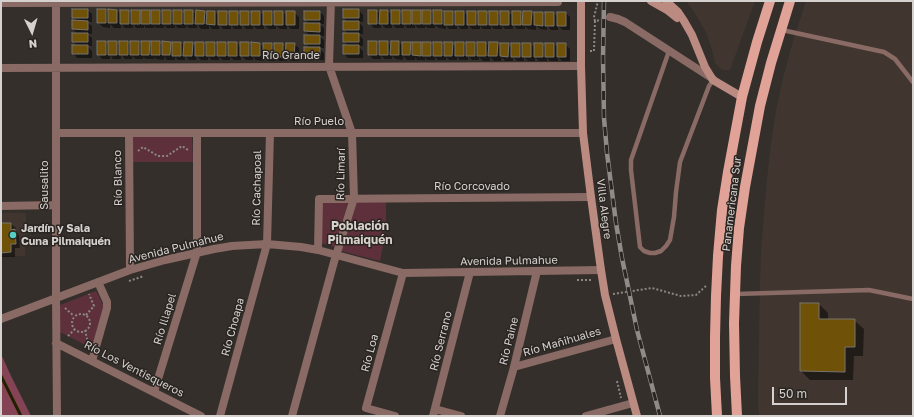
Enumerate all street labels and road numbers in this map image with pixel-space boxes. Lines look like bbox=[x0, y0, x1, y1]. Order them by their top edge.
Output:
street label: Río Grande bbox=[262, 49, 320, 63]
street label: Río Puelo bbox=[294, 115, 344, 129]
street label: Río Limarí bbox=[334, 148, 348, 200]
street label: Río Blanco bbox=[111, 150, 125, 206]
street label: Río Cachapoal bbox=[250, 150, 264, 226]
street label: Panamericana Sur bbox=[720, 156, 744, 252]
street label: Sausalito bbox=[38, 160, 52, 210]
street label: Villa Alegre bbox=[594, 178, 614, 240]
street label: Río Corcovado bbox=[434, 180, 510, 194]
street label: Avenida Pulmahue bbox=[127, 230, 225, 266]
street label: Avenida Pulmahue bbox=[460, 254, 558, 268]
street label: Río Illapel bbox=[151, 292, 179, 346]
street label: Río Choapa bbox=[219, 296, 247, 358]
street label: Río Serrano bbox=[427, 310, 455, 372]
street label: Río Paine bbox=[497, 316, 521, 366]
street label: Río Mañihuales bbox=[522, 325, 602, 359]
street label: Río Loa bbox=[359, 333, 381, 373]
street label: Río Los Ventisqueros bbox=[82, 338, 186, 400]

